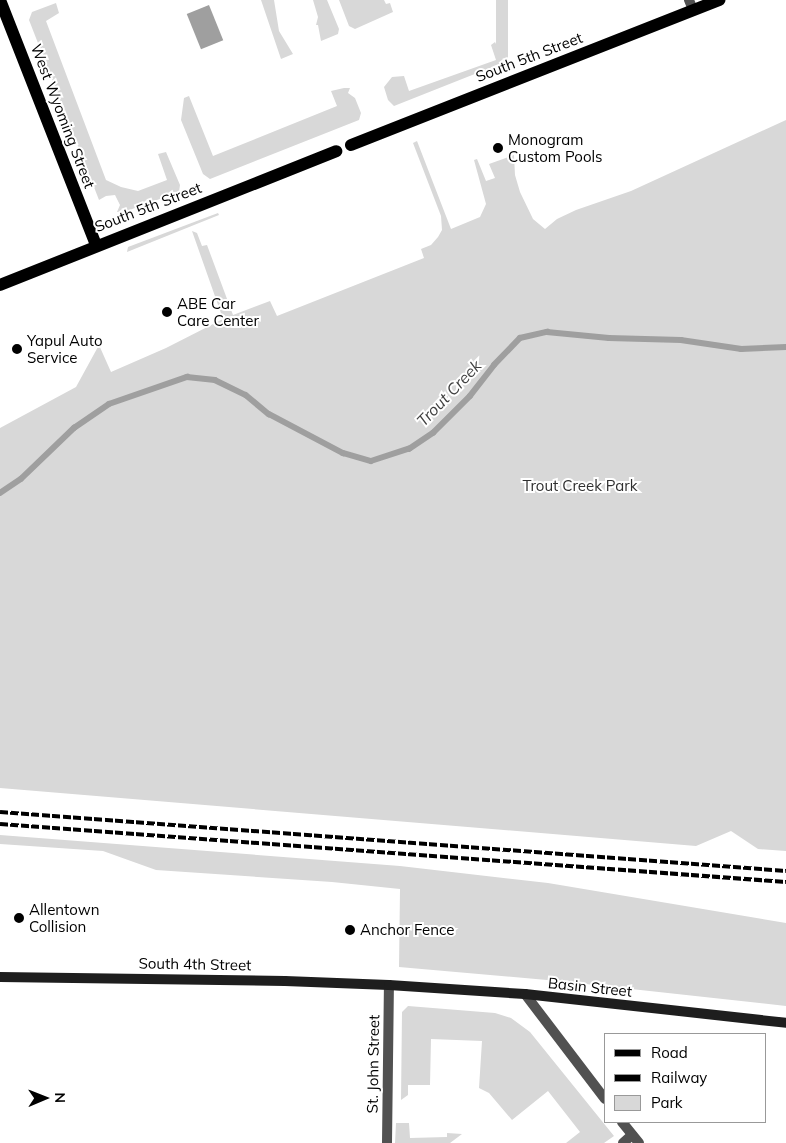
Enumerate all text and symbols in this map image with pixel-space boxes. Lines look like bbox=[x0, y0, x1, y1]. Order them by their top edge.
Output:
street label: South 5th Street bbox=[473, 28, 585, 86]
street label: West Wyoming Street bbox=[27, 41, 99, 191]
place label: Monogram Custom Pools bbox=[508, 130, 603, 165]
marker: Monogram Custom Pools bbox=[492, 142, 504, 154]
street label: South 5th Street bbox=[92, 178, 204, 236]
place label: ABE Car Care Center bbox=[177, 294, 259, 329]
marker: ABE Car Care Center bbox=[161, 306, 173, 318]
place label: Yapul Auto Service bbox=[27, 331, 103, 366]
marker: Yapul Auto Service bbox=[11, 343, 23, 355]
water label: Trout Creek bbox=[413, 356, 485, 430]
park label: Trout Creek Park bbox=[523, 477, 637, 495]
place label: Allentown Collision bbox=[29, 900, 100, 935]
marker: Allentown Collision bbox=[13, 912, 25, 924]
place label: Anchor Fence bbox=[360, 921, 454, 939]
marker: Anchor Fence bbox=[344, 924, 356, 936]
street label: South 4th Street bbox=[138, 954, 252, 974]
street label: Basin Street bbox=[547, 974, 633, 1000]
street label: St. John Street bbox=[363, 1015, 383, 1113]
legend bbox=[604, 1033, 766, 1123]
text: Road bbox=[651, 1043, 688, 1062]
text: Railway bbox=[651, 1068, 707, 1087]
north arrow bbox=[20, 1073, 70, 1123]
text: N bbox=[51, 1092, 69, 1103]
text: Park bbox=[651, 1093, 683, 1112]

